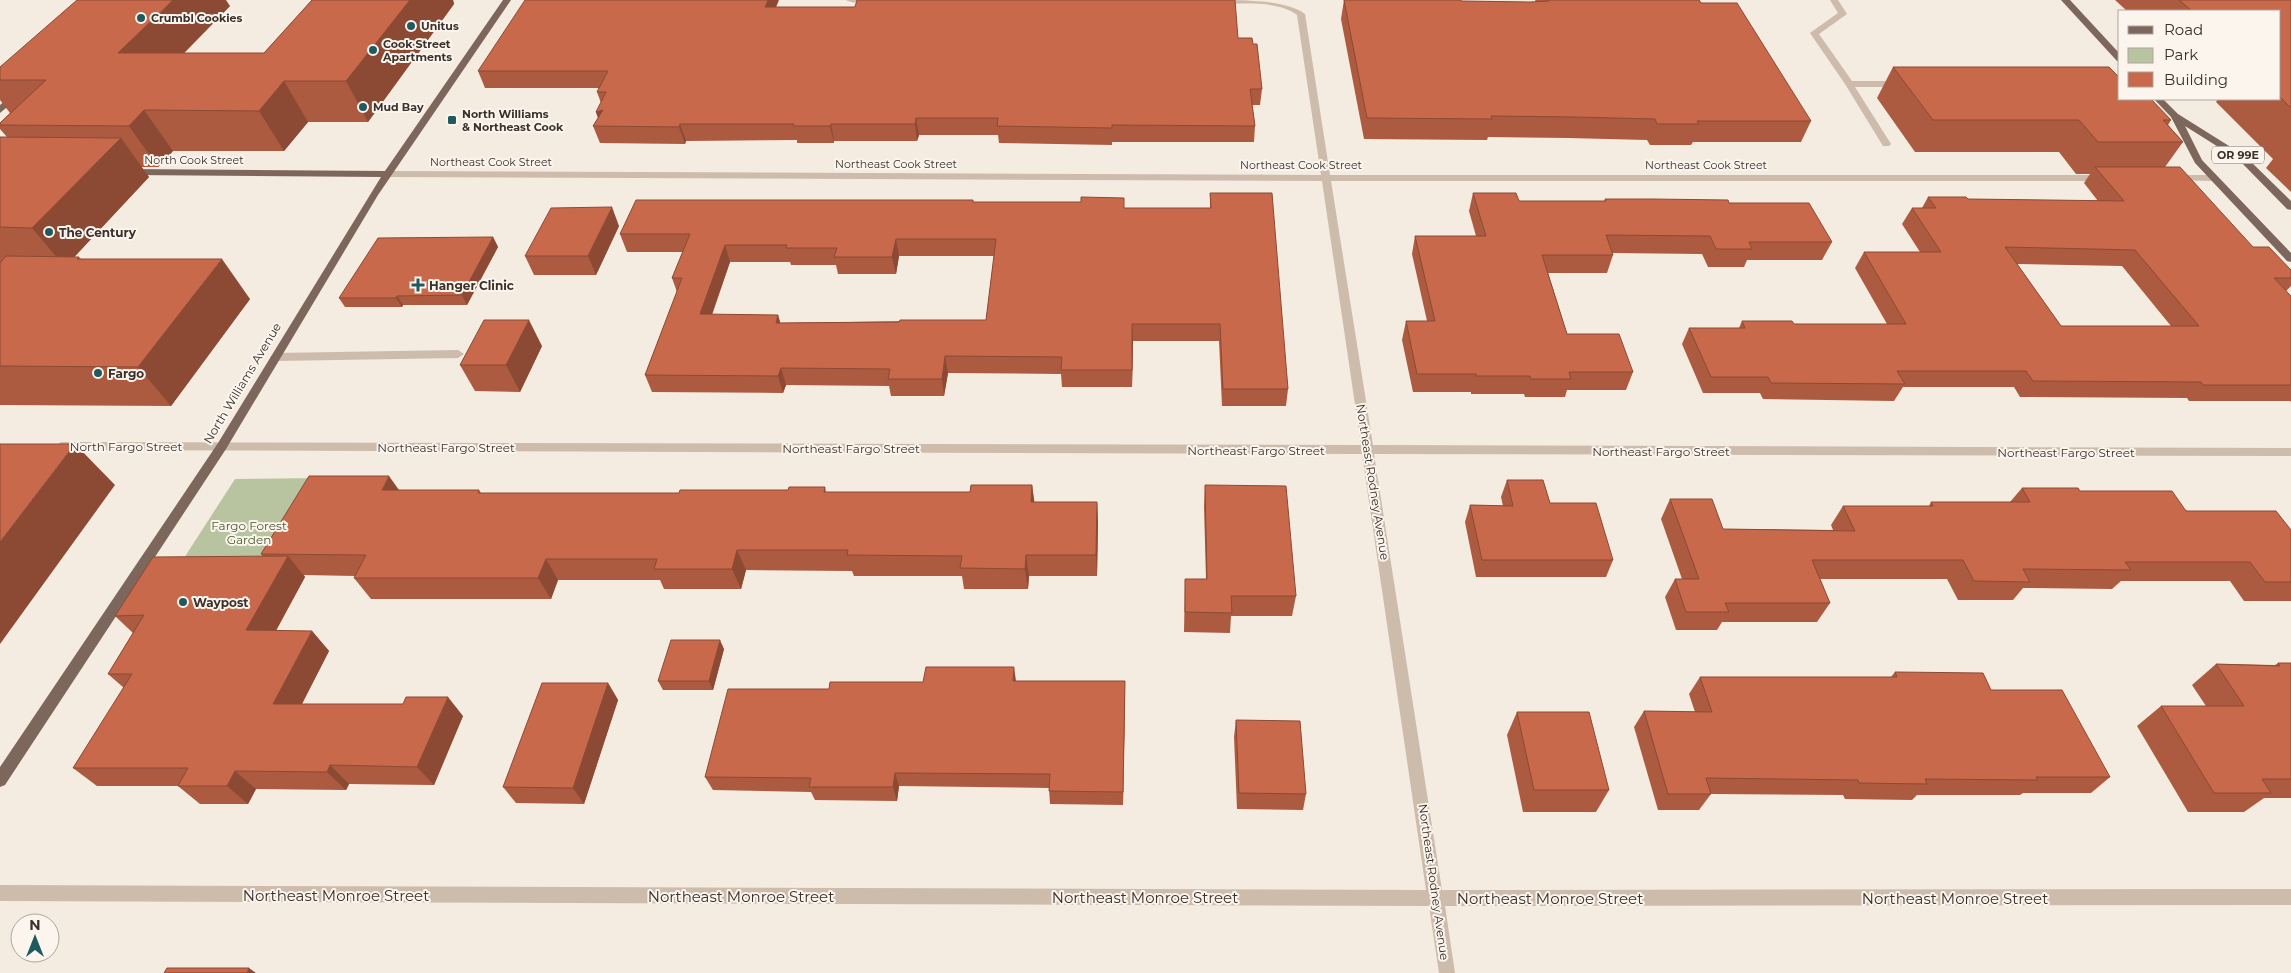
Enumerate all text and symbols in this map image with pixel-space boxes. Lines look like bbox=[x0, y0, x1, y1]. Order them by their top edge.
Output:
legend bbox=[2118, 10, 2281, 100]
place label: Crumbl Cookies bbox=[151, 11, 242, 25]
marker: Crumbl Cookies bbox=[135, 12, 147, 24]
place label: Unitus bbox=[421, 19, 459, 33]
marker: Unitus bbox=[405, 20, 417, 32]
text: Road bbox=[2164, 20, 2203, 39]
place label: Cook Street Apartments bbox=[382, 37, 452, 64]
marker: Cook Street Apartments bbox=[367, 44, 379, 56]
text: Park bbox=[2164, 45, 2198, 64]
text: Building bbox=[2164, 70, 2228, 89]
place label: Mud Bay bbox=[373, 100, 424, 114]
marker: Mud Bay bbox=[357, 101, 369, 113]
place label: North Williams & Northeast Cook bbox=[462, 107, 564, 134]
marker: North Williams & Northeast Cook bbox=[446, 114, 458, 126]
road number: OR 99E bbox=[2212, 146, 2264, 164]
street label: North Cook Street bbox=[144, 153, 244, 167]
street label: Northeast Cook Street bbox=[430, 155, 553, 169]
street label: Northeast Cook Street bbox=[835, 157, 958, 171]
street label: Northeast Cook Street bbox=[1240, 158, 1363, 172]
street label: Northeast Cook Street bbox=[1645, 158, 1768, 172]
place label: The Century bbox=[59, 225, 137, 240]
marker: The Century bbox=[43, 226, 55, 238]
marker: Hanger Clinic bbox=[411, 278, 425, 292]
place label: Hanger Clinic bbox=[429, 278, 514, 293]
street label: North Williams Avenue bbox=[200, 320, 284, 446]
place label: Fargo bbox=[108, 366, 144, 381]
marker: Fargo bbox=[92, 367, 104, 379]
street label: Northeast Rodney Avenue bbox=[1353, 403, 1393, 561]
street label: North Fargo Street bbox=[70, 439, 182, 454]
street label: Northeast Fargo Street bbox=[377, 440, 515, 455]
street label: Northeast Fargo Street bbox=[782, 441, 920, 456]
street label: Northeast Fargo Street bbox=[1187, 443, 1325, 458]
street label: Northeast Fargo Street bbox=[1592, 444, 1730, 459]
street label: Northeast Fargo Street bbox=[1997, 445, 2135, 460]
park label: Fargo Forest Garden bbox=[211, 518, 287, 547]
place label: Waypost bbox=[193, 595, 249, 610]
marker: Waypost bbox=[177, 596, 189, 608]
street label: Northeast Rodney Avenue bbox=[1416, 803, 1452, 961]
street label: Northeast Monroe Street bbox=[243, 886, 429, 905]
street label: Northeast Monroe Street bbox=[648, 887, 834, 906]
street label: Northeast Monroe Street bbox=[1052, 888, 1238, 907]
street label: Northeast Monroe Street bbox=[1457, 889, 1643, 908]
street label: Northeast Monroe Street bbox=[1862, 889, 2048, 908]
north arrow bbox=[10, 913, 60, 963]
text: N bbox=[29, 916, 41, 934]

